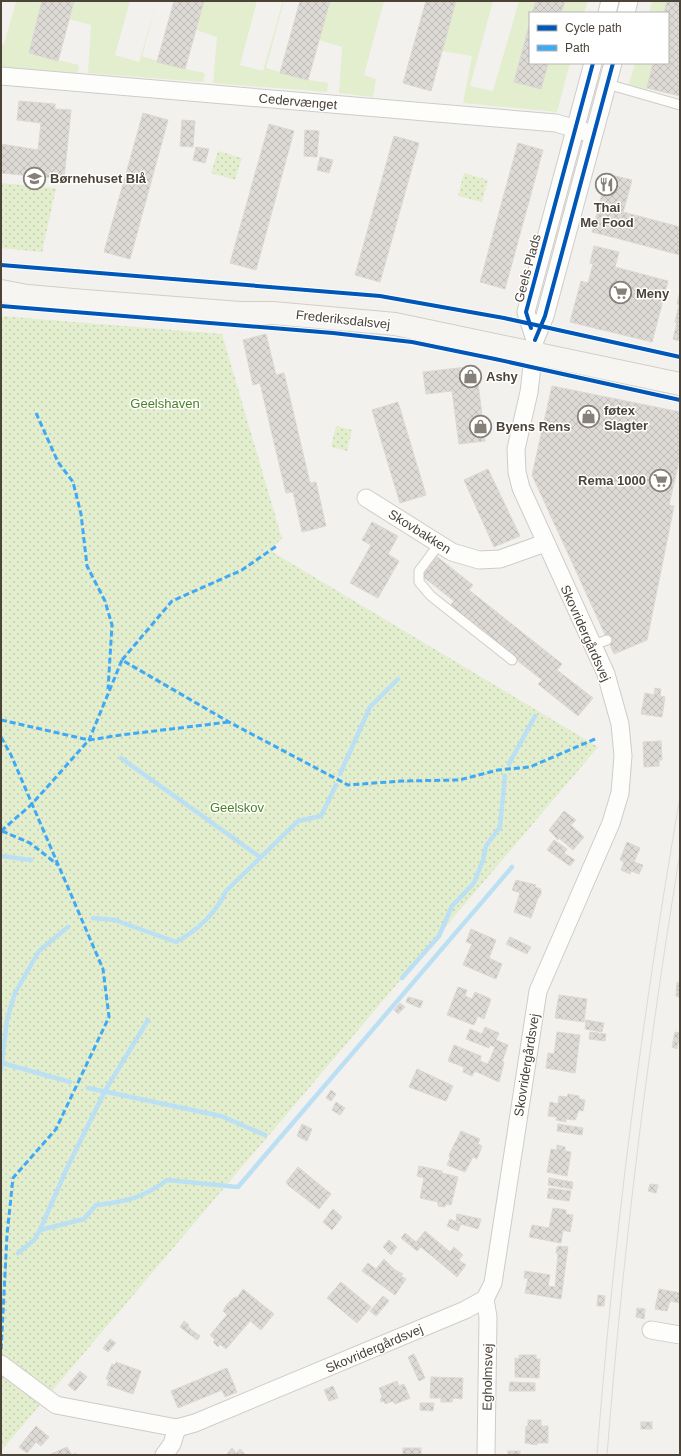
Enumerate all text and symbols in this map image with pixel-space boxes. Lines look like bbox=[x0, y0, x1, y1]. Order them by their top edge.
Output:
legend bbox=[529, 12, 669, 64]
text: Cycle path bbox=[565, 21, 622, 35]
text: Path bbox=[565, 41, 590, 55]
street label: Cedervænget bbox=[258, 91, 338, 112]
school or university icon: Børnehuset Blå bbox=[21, 165, 47, 191]
place label: Børnehuset Blå bbox=[50, 171, 147, 186]
restaurant icon: Thai Me Food bbox=[594, 172, 620, 198]
place label: Thai Me Food bbox=[580, 200, 634, 230]
street label: Geels Plads bbox=[511, 232, 544, 304]
supermarket icon: Meny bbox=[607, 280, 633, 306]
place label: Meny bbox=[636, 286, 670, 301]
street label: Frederiksdalsvej bbox=[295, 307, 391, 332]
shop icon: Ashy bbox=[457, 363, 483, 389]
place label: Ashy bbox=[486, 369, 519, 384]
park label: Geelshaven bbox=[130, 396, 200, 411]
place label: føtex Slagter bbox=[604, 403, 648, 433]
shop icon: føtex Slagter bbox=[575, 404, 601, 430]
shop icon: Byens Rens bbox=[467, 413, 493, 439]
place label: Byens Rens bbox=[496, 419, 570, 434]
supermarket icon: Rema 1000 bbox=[648, 467, 674, 493]
place label: Rema 1000 bbox=[578, 473, 646, 488]
street label: Skovbakken bbox=[386, 506, 454, 557]
street label: Skovridergårdsvej bbox=[558, 583, 614, 684]
park label: Geelskov bbox=[210, 800, 265, 815]
street label: Skovridergårdsvej bbox=[511, 1012, 542, 1118]
street label: Skovridergårdsvej bbox=[323, 1321, 425, 1376]
street label: Egholmsvej bbox=[479, 1343, 496, 1411]

